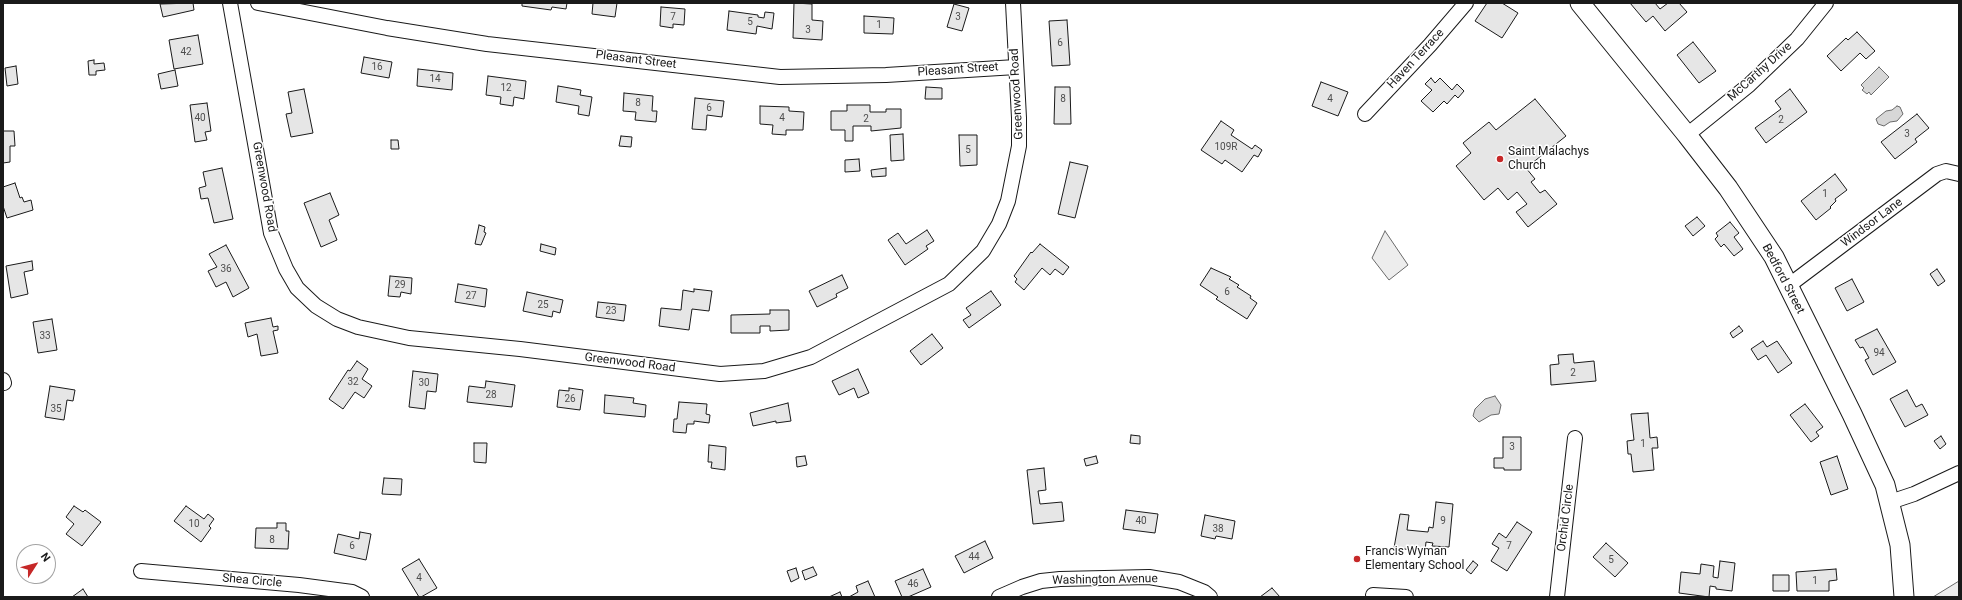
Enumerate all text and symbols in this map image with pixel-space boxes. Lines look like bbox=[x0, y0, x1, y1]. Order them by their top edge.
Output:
house number: 7 bbox=[670, 11, 676, 23]
house number: 3 bbox=[955, 11, 961, 23]
house number: 5 bbox=[747, 16, 753, 28]
house number: 1 bbox=[876, 19, 882, 31]
house number: 3 bbox=[805, 24, 811, 36]
street label: Haven Terrace bbox=[1385, 26, 1447, 92]
house number: 6 bbox=[1057, 37, 1063, 49]
street label: McCarthy Drive bbox=[1725, 39, 1795, 105]
house number: 42 bbox=[180, 46, 192, 58]
street label: Pleasant Street bbox=[595, 48, 677, 72]
street label: Greenwood Road bbox=[1007, 48, 1027, 140]
street label: Pleasant Street bbox=[917, 60, 999, 80]
house number: 16 bbox=[371, 61, 383, 73]
house number: 14 bbox=[429, 73, 441, 85]
house number: 12 bbox=[500, 82, 512, 94]
house number: 8 bbox=[1060, 93, 1066, 105]
house number: 4 bbox=[1327, 93, 1333, 105]
house number: 8 bbox=[635, 97, 641, 109]
house number: 6 bbox=[706, 102, 712, 114]
house number: 40 bbox=[194, 112, 206, 124]
house number: 4 bbox=[779, 112, 785, 124]
house number: 2 bbox=[863, 113, 869, 125]
house number: 2 bbox=[1778, 114, 1784, 126]
house number: 3 bbox=[1904, 128, 1910, 140]
street label: Greenwood Road bbox=[249, 141, 279, 233]
house number: 109R bbox=[1214, 141, 1238, 153]
house number: 5 bbox=[965, 144, 971, 156]
place label: Saint Malachys Church bbox=[1508, 145, 1589, 173]
marker: Saint Malachys Church bbox=[1495, 154, 1505, 164]
house number: 1 bbox=[1822, 188, 1828, 200]
street label: Windsor Lane bbox=[1839, 195, 1905, 251]
street label: Bedford Street bbox=[1759, 242, 1807, 316]
house number: 36 bbox=[220, 263, 232, 275]
house number: 29 bbox=[394, 279, 406, 291]
house number: 6 bbox=[1224, 286, 1230, 298]
house number: 27 bbox=[465, 290, 477, 302]
house number: 25 bbox=[537, 299, 549, 311]
house number: 23 bbox=[605, 305, 617, 317]
house number: 33 bbox=[39, 330, 51, 342]
house number: 94 bbox=[1873, 347, 1885, 359]
street label: Greenwood Road bbox=[584, 350, 676, 376]
house number: 2 bbox=[1570, 367, 1576, 379]
house number: 32 bbox=[347, 376, 359, 388]
house number: 30 bbox=[418, 377, 430, 389]
house number: 28 bbox=[485, 389, 497, 401]
house number: 26 bbox=[564, 393, 576, 405]
house number: 35 bbox=[50, 403, 62, 415]
house number: 1 bbox=[1640, 438, 1646, 450]
house number: 3 bbox=[1509, 441, 1515, 453]
street label: Orchid Circle bbox=[1555, 483, 1577, 553]
house number: 40 bbox=[1135, 515, 1147, 527]
house number: 9 bbox=[1440, 515, 1446, 527]
house number: 10 bbox=[188, 518, 200, 530]
house number: 38 bbox=[1212, 523, 1224, 535]
house number: 8 bbox=[269, 534, 275, 546]
house number: 6 bbox=[349, 540, 355, 552]
house number: 7 bbox=[1506, 540, 1512, 552]
north arrow bbox=[16, 544, 56, 584]
place label: Francis Wyman Elementary School bbox=[1365, 545, 1465, 573]
text: N bbox=[38, 550, 53, 564]
house number: 44 bbox=[968, 551, 980, 563]
marker: Francis Wyman Elementary School bbox=[1352, 554, 1362, 564]
house number: 5 bbox=[1608, 554, 1614, 566]
street label: Shea Circle bbox=[222, 571, 282, 591]
house number: 4 bbox=[416, 572, 422, 584]
street label: Washington Avenue bbox=[1052, 572, 1158, 588]
house number: 1 bbox=[1812, 575, 1818, 587]
house number: 46 bbox=[907, 578, 919, 590]

